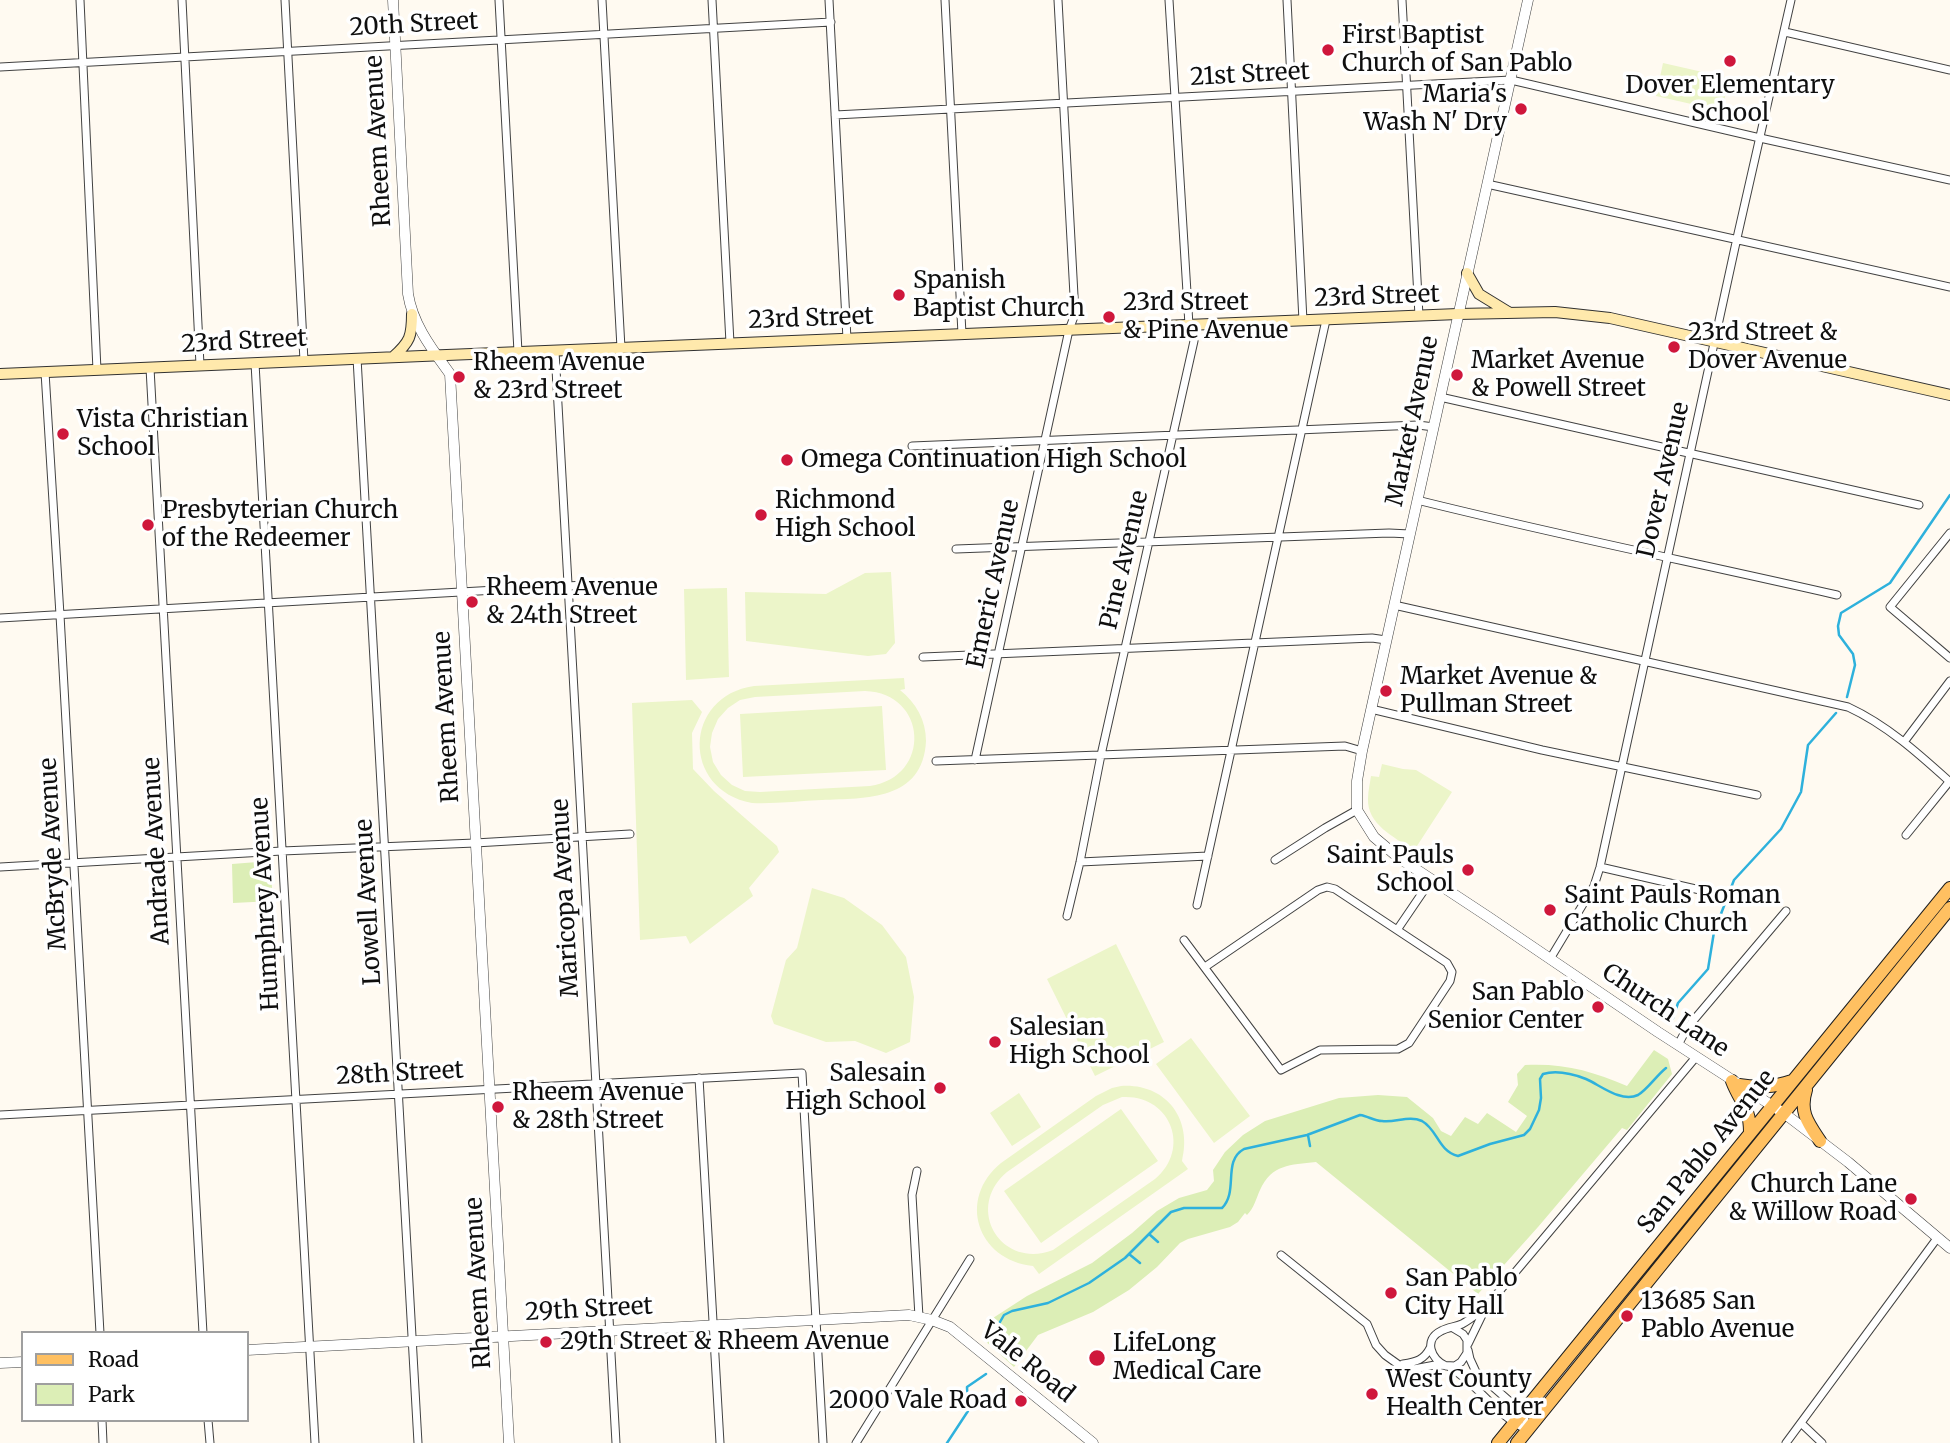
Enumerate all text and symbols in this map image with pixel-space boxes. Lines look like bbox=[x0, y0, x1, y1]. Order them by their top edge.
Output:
street label: 20th Street bbox=[349, 7, 479, 43]
place label: First Baptist Church of San Pablo bbox=[1342, 22, 1572, 78]
marker: First Baptist Church of San Pablo bbox=[1320, 42, 1336, 58]
marker: Dover Elementary School bbox=[1722, 53, 1738, 69]
street label: Rheem Avenue bbox=[360, 54, 398, 228]
street label: 21st Street bbox=[1189, 57, 1311, 93]
place label: Dover Elementary School bbox=[1625, 72, 1835, 128]
place label: Maria's Wash N' Dry bbox=[1364, 81, 1507, 137]
marker: Maria's Wash N' Dry bbox=[1513, 101, 1529, 117]
place label: Spanish Baptist Church bbox=[913, 267, 1085, 323]
street label: 23rd Street bbox=[1314, 280, 1440, 314]
marker: Spanish Baptist Church bbox=[891, 287, 907, 303]
place label: 23rd Street & Pine Avenue bbox=[1123, 289, 1288, 345]
street label: 23rd Street bbox=[748, 302, 874, 336]
marker: 23rd Street & Pine Avenue bbox=[1101, 309, 1117, 325]
place label: 23rd Street & Dover Avenue bbox=[1688, 319, 1847, 375]
street label: 23rd Street bbox=[181, 324, 307, 360]
street label: Market Avenue bbox=[1381, 333, 1445, 509]
marker: 23rd Street & Dover Avenue bbox=[1666, 339, 1682, 355]
place label: Market Avenue & Powell Street bbox=[1471, 347, 1646, 403]
place label: Rheem Avenue & 23rd Street bbox=[473, 349, 645, 405]
marker: Market Avenue & Powell Street bbox=[1449, 367, 1465, 383]
marker: Rheem Avenue & 23rd Street bbox=[451, 369, 467, 385]
street label: Dover Avenue bbox=[1632, 399, 1696, 561]
place label: Vista Christian School bbox=[77, 406, 248, 462]
marker: Vista Christian School bbox=[55, 426, 71, 442]
place label: Omega Continuation High School bbox=[801, 446, 1187, 474]
marker: Omega Continuation High School bbox=[779, 452, 795, 468]
place label: Richmond High School bbox=[775, 487, 916, 543]
street label: Pine Avenue bbox=[1095, 488, 1155, 632]
place label: Presbyterian Church of the Redeemer bbox=[162, 497, 398, 553]
street label: Emeric Avenue bbox=[962, 497, 1026, 671]
marker: Richmond High School bbox=[753, 507, 769, 523]
marker: Presbyterian Church of the Redeemer bbox=[140, 517, 156, 533]
place label: Rheem Avenue & 24th Street bbox=[486, 574, 658, 630]
marker: Rheem Avenue & 24th Street bbox=[464, 594, 480, 610]
street label: Rheem Avenue bbox=[428, 630, 466, 804]
place label: Market Avenue & Pullman Street bbox=[1400, 663, 1597, 719]
marker: Market Avenue & Pullman Street bbox=[1378, 683, 1394, 699]
street label: Andrade Avenue bbox=[138, 756, 176, 946]
street label: McBryde Avenue bbox=[35, 757, 73, 951]
street label: Humphrey Avenue bbox=[246, 796, 286, 1012]
street label: Maricopa Avenue bbox=[546, 798, 586, 998]
street label: Lowell Avenue bbox=[350, 818, 388, 986]
place label: Saint Pauls School bbox=[1326, 842, 1454, 898]
marker: Saint Pauls School bbox=[1460, 862, 1476, 878]
place label: Saint Pauls Roman Catholic Church bbox=[1564, 882, 1781, 938]
marker: Saint Pauls Roman Catholic Church bbox=[1542, 902, 1558, 918]
street label: Church Lane bbox=[1596, 958, 1734, 1064]
place label: San Pablo Senior Center bbox=[1427, 979, 1584, 1035]
marker: San Pablo Senior Center bbox=[1590, 999, 1606, 1015]
place label: Salesian High School bbox=[1009, 1014, 1150, 1070]
marker: Salesian High School bbox=[987, 1034, 1003, 1050]
street label: 28th Street bbox=[336, 1056, 464, 1092]
place label: Salesain High School bbox=[785, 1060, 926, 1116]
street label: San Pablo Avenue bbox=[1632, 1064, 1782, 1240]
place label: Rheem Avenue & 28th Street bbox=[512, 1079, 684, 1135]
marker: Salesain High School bbox=[932, 1080, 948, 1096]
marker: Rheem Avenue & 28th Street bbox=[490, 1099, 506, 1115]
place label: Church Lane & Willow Road bbox=[1729, 1171, 1897, 1227]
marker: Church Lane & Willow Road bbox=[1903, 1191, 1919, 1207]
street label: Rheem Avenue bbox=[460, 1196, 498, 1370]
place label: San Pablo City Hall bbox=[1405, 1265, 1517, 1321]
marker: San Pablo City Hall bbox=[1383, 1285, 1399, 1301]
place label: 13685 San Pablo Avenue bbox=[1641, 1288, 1794, 1344]
street label: 29th Street bbox=[525, 1292, 653, 1328]
marker: 13685 San Pablo Avenue bbox=[1619, 1308, 1635, 1324]
street label: Vale Road bbox=[975, 1317, 1079, 1409]
place label: 29th Street & Rheem Avenue bbox=[560, 1328, 889, 1356]
place label: LifeLong Medical Care bbox=[1113, 1330, 1261, 1386]
legend bbox=[21, 1331, 248, 1422]
marker: 29th Street & Rheem Avenue bbox=[538, 1334, 554, 1350]
text: Road bbox=[88, 1346, 139, 1373]
marker: LifeLong Medical Care bbox=[1087, 1348, 1107, 1368]
place label: West County Health Center bbox=[1386, 1366, 1544, 1422]
text: Park bbox=[88, 1381, 135, 1408]
marker: West County Health Center bbox=[1364, 1386, 1380, 1402]
place label: 2000 Vale Road bbox=[829, 1387, 1007, 1415]
marker: 2000 Vale Road bbox=[1013, 1393, 1029, 1409]

